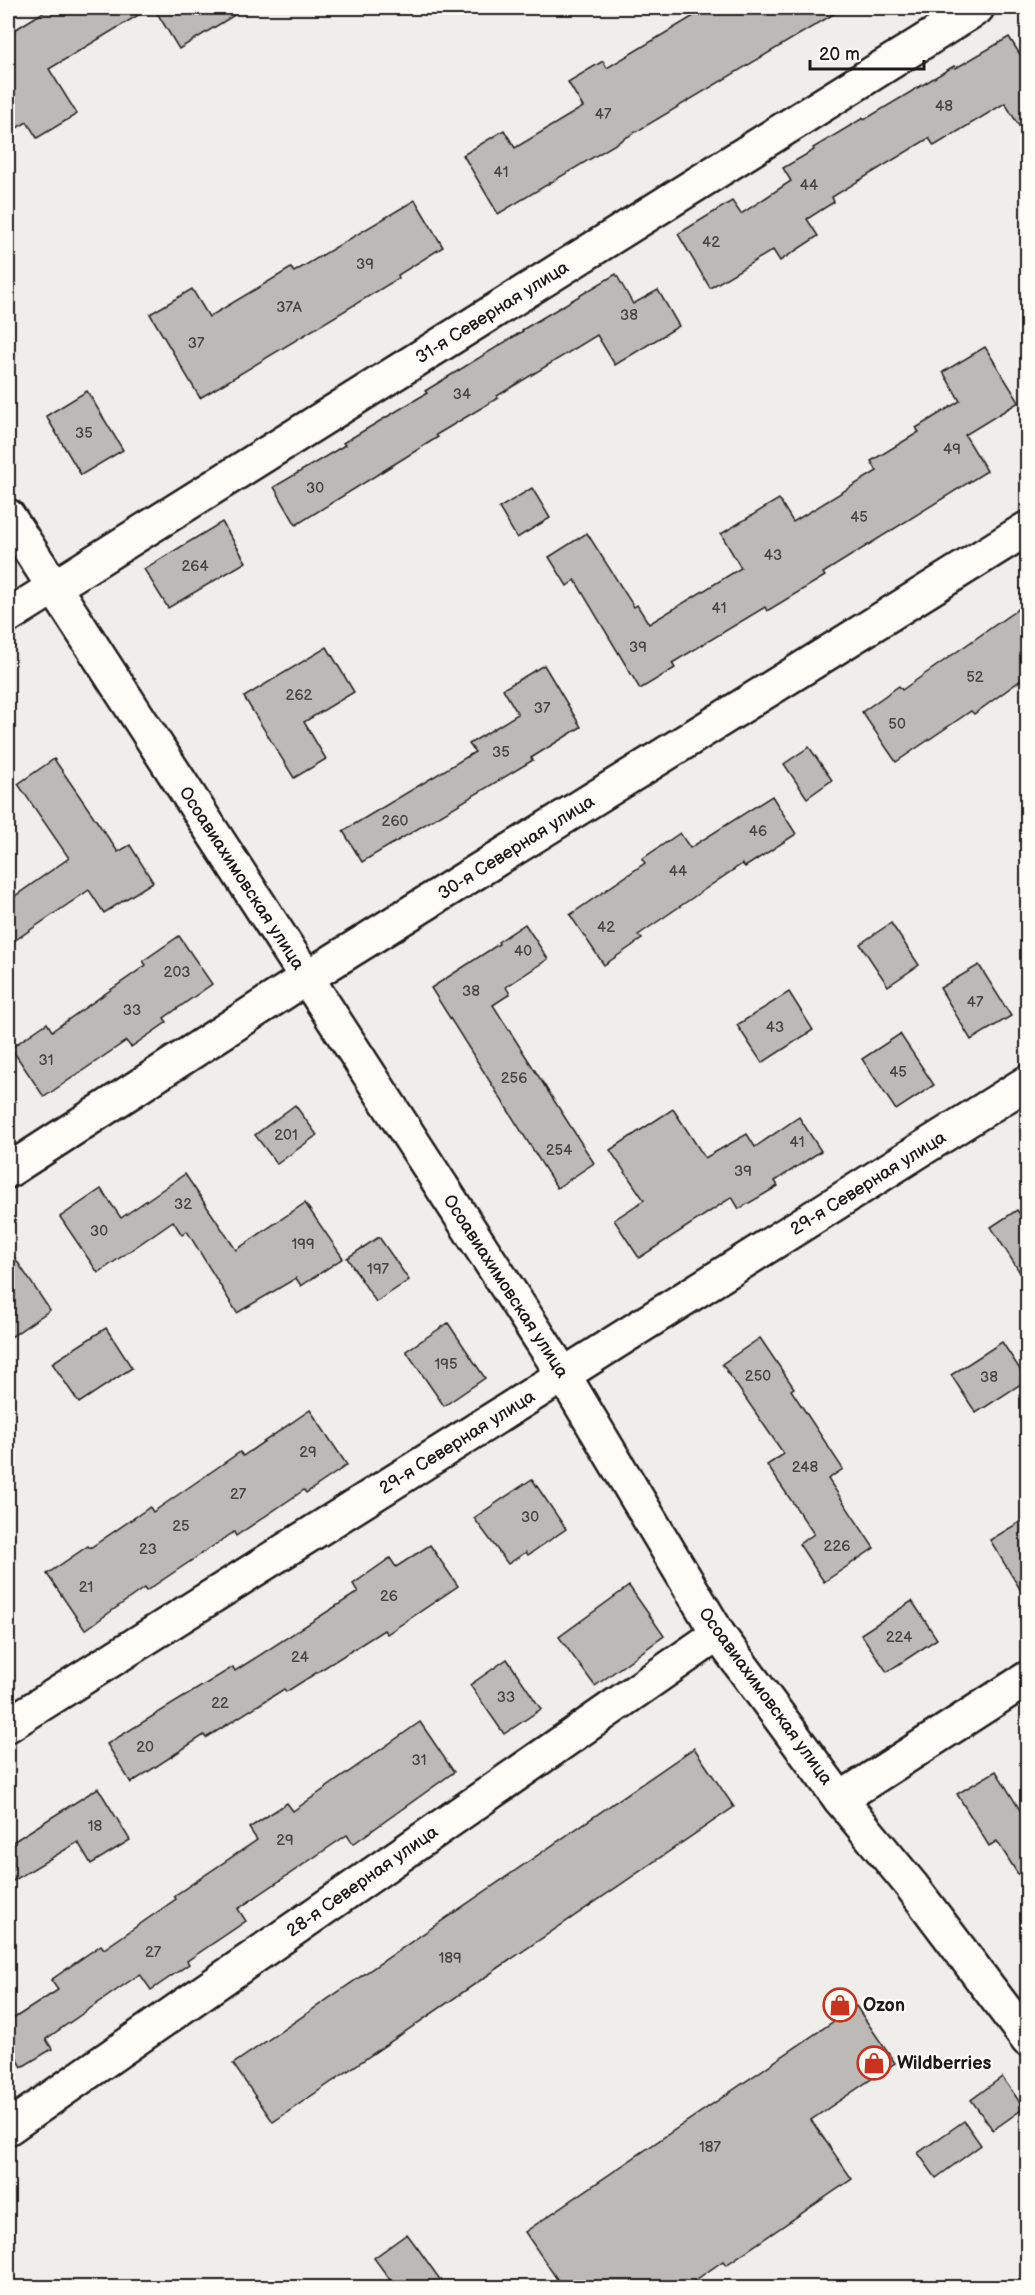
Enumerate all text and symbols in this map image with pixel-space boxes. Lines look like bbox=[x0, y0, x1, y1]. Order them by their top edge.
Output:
scale bar bbox=[810, 33, 924, 71]
text: 20 m bbox=[819, 44, 860, 65]
house number: 48 bbox=[935, 97, 953, 116]
house number: 47 bbox=[595, 105, 612, 124]
house number: 41 bbox=[494, 163, 508, 182]
house number: 44 bbox=[800, 176, 818, 195]
house number: 42 bbox=[702, 233, 720, 252]
house number: 39 bbox=[356, 255, 374, 274]
street label: 31-я Северная улица bbox=[412, 256, 573, 368]
house number: 37А bbox=[276, 298, 303, 317]
house number: 38 bbox=[620, 306, 638, 325]
house number: 37 bbox=[188, 334, 205, 353]
house number: 34 bbox=[453, 385, 471, 404]
house number: 35 bbox=[75, 424, 93, 443]
house number: 49 bbox=[943, 440, 961, 459]
house number: 30 bbox=[306, 479, 324, 498]
house number: 45 bbox=[850, 508, 868, 527]
house number: 43 bbox=[764, 546, 782, 565]
house number: 264 bbox=[181, 557, 209, 576]
house number: 41 bbox=[712, 599, 726, 618]
house number: 39 bbox=[629, 638, 647, 657]
house number: 52 bbox=[966, 668, 984, 687]
house number: 262 bbox=[286, 686, 313, 705]
house number: 37 bbox=[534, 699, 551, 718]
house number: 50 bbox=[888, 715, 906, 734]
house number: 35 bbox=[492, 743, 510, 762]
street label: Осоавиахимовская улица bbox=[174, 783, 309, 974]
street label: 30-я Северная улица bbox=[434, 791, 599, 904]
house number: 260 bbox=[382, 812, 409, 831]
house number: 46 bbox=[749, 822, 767, 841]
house number: 44 bbox=[669, 862, 687, 881]
house number: 42 bbox=[597, 918, 615, 937]
house number: 40 bbox=[514, 942, 532, 961]
house number: 203 bbox=[164, 963, 190, 982]
house number: 38 bbox=[462, 982, 480, 1001]
house number: 47 bbox=[967, 993, 984, 1012]
house number: 33 bbox=[123, 1001, 141, 1020]
house number: 43 bbox=[766, 1018, 784, 1037]
house number: 31 bbox=[38, 1051, 54, 1070]
house number: 45 bbox=[889, 1063, 907, 1082]
house number: 256 bbox=[501, 1069, 527, 1088]
house number: 201 bbox=[274, 1126, 298, 1145]
street label: 29-я Северная улица bbox=[786, 1127, 950, 1240]
house number: 41 bbox=[790, 1133, 804, 1152]
house number: 254 bbox=[546, 1141, 572, 1160]
house number: 39 bbox=[734, 1162, 752, 1181]
street label: Осоавиахимовская улица bbox=[438, 1191, 573, 1382]
house number: 32 bbox=[174, 1195, 192, 1214]
house number: 30 bbox=[90, 1222, 108, 1241]
house number: 199 bbox=[291, 1235, 315, 1254]
house number: 197 bbox=[367, 1260, 390, 1279]
house number: 195 bbox=[434, 1355, 458, 1374]
house number: 250 bbox=[745, 1367, 771, 1386]
house number: 38 bbox=[980, 1368, 998, 1387]
street label: 29-я Северная улица bbox=[375, 1386, 539, 1499]
house number: 29 bbox=[299, 1443, 317, 1462]
house number: 248 bbox=[792, 1458, 819, 1477]
house number: 27 bbox=[230, 1485, 247, 1504]
house number: 30 bbox=[521, 1508, 539, 1527]
house number: 25 bbox=[172, 1517, 190, 1536]
house number: 226 bbox=[824, 1537, 850, 1556]
house number: 23 bbox=[139, 1540, 157, 1559]
house number: 21 bbox=[79, 1578, 93, 1597]
house number: 26 bbox=[380, 1587, 398, 1606]
street label: Осоавиахимовская улица bbox=[694, 1603, 837, 1789]
house number: 224 bbox=[886, 1628, 912, 1647]
house number: 24 bbox=[291, 1648, 309, 1667]
house number: 33 bbox=[497, 1688, 515, 1707]
house number: 22 bbox=[211, 1694, 229, 1713]
house number: 20 bbox=[136, 1738, 154, 1757]
house number: 31 bbox=[411, 1751, 427, 1770]
house number: 18 bbox=[88, 1817, 103, 1836]
street label: 28-я Северная улица bbox=[283, 1821, 442, 1942]
house number: 29 bbox=[276, 1831, 294, 1850]
house number: 27 bbox=[145, 1943, 162, 1962]
house number: 189 bbox=[438, 1949, 462, 1968]
shop icon: Ozon bbox=[822, 1987, 858, 2023]
place label: Ozon bbox=[863, 1995, 905, 2016]
shop icon: Wildberries bbox=[856, 2045, 892, 2081]
place label: Wildberries bbox=[897, 2053, 991, 2074]
house number: 187 bbox=[699, 2138, 722, 2157]

